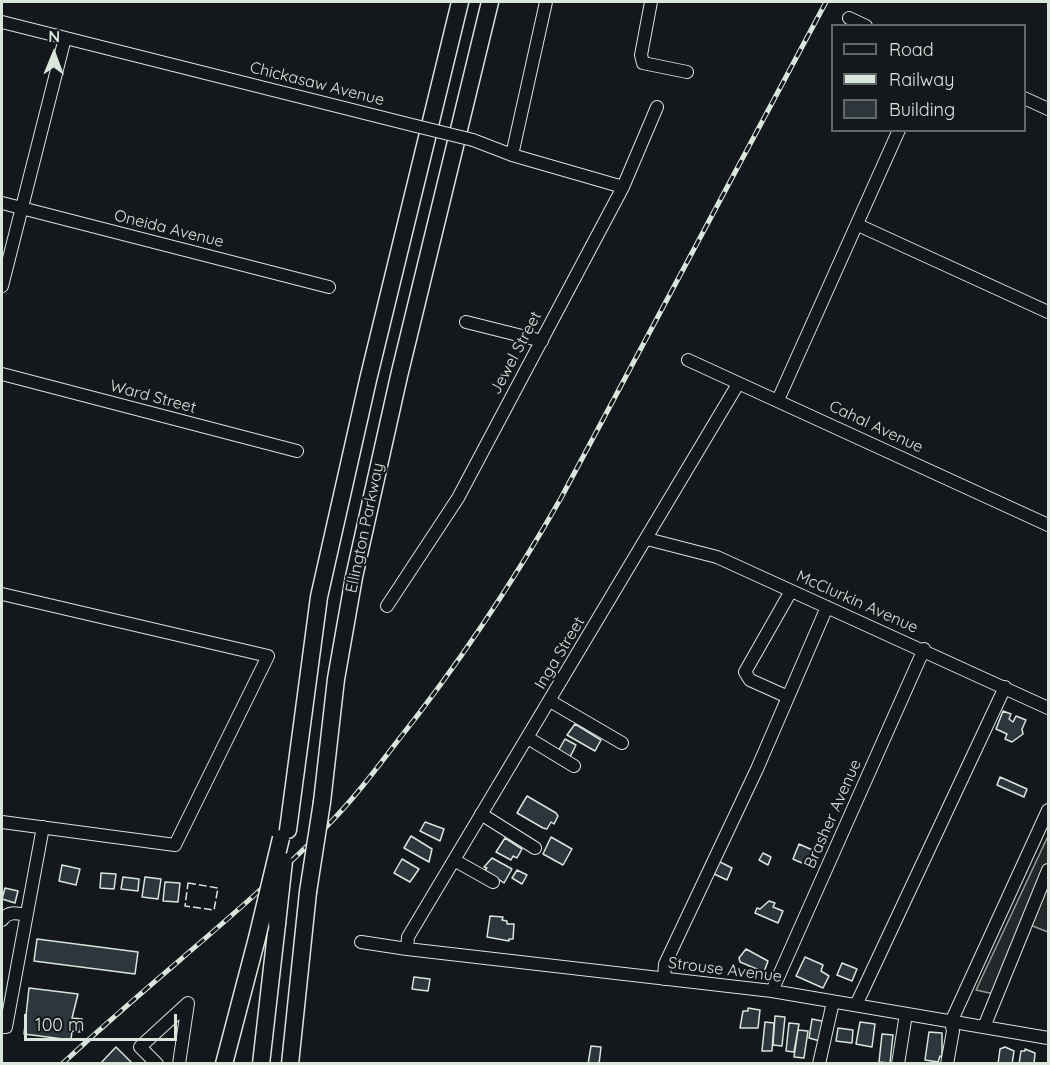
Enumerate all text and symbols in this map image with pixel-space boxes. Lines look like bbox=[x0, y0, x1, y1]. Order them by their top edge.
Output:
north arrow bbox=[24, 24, 84, 84]
legend bbox=[831, 24, 1026, 132]
text: N bbox=[48, 26, 60, 46]
text: Road bbox=[889, 38, 934, 61]
street label: Chickasaw Avenue bbox=[248, 58, 386, 110]
text: Railway bbox=[889, 68, 955, 91]
text: Building bbox=[889, 98, 955, 121]
street label: Oneida Avenue bbox=[112, 206, 226, 252]
street label: Jewel Street bbox=[486, 308, 546, 398]
street label: Ward Street bbox=[108, 376, 198, 418]
street label: Cahal Avenue bbox=[826, 397, 926, 457]
street label: Ellington Parkway bbox=[342, 461, 388, 595]
street label: McClurkin Avenue bbox=[793, 567, 921, 637]
street label: Inga Street bbox=[531, 613, 589, 693]
street label: Brasher Avenue bbox=[800, 757, 866, 871]
street label: Strouse Avenue bbox=[667, 953, 783, 987]
scale bar bbox=[27, 1002, 180, 1040]
text: 100 m bbox=[35, 1013, 84, 1036]

